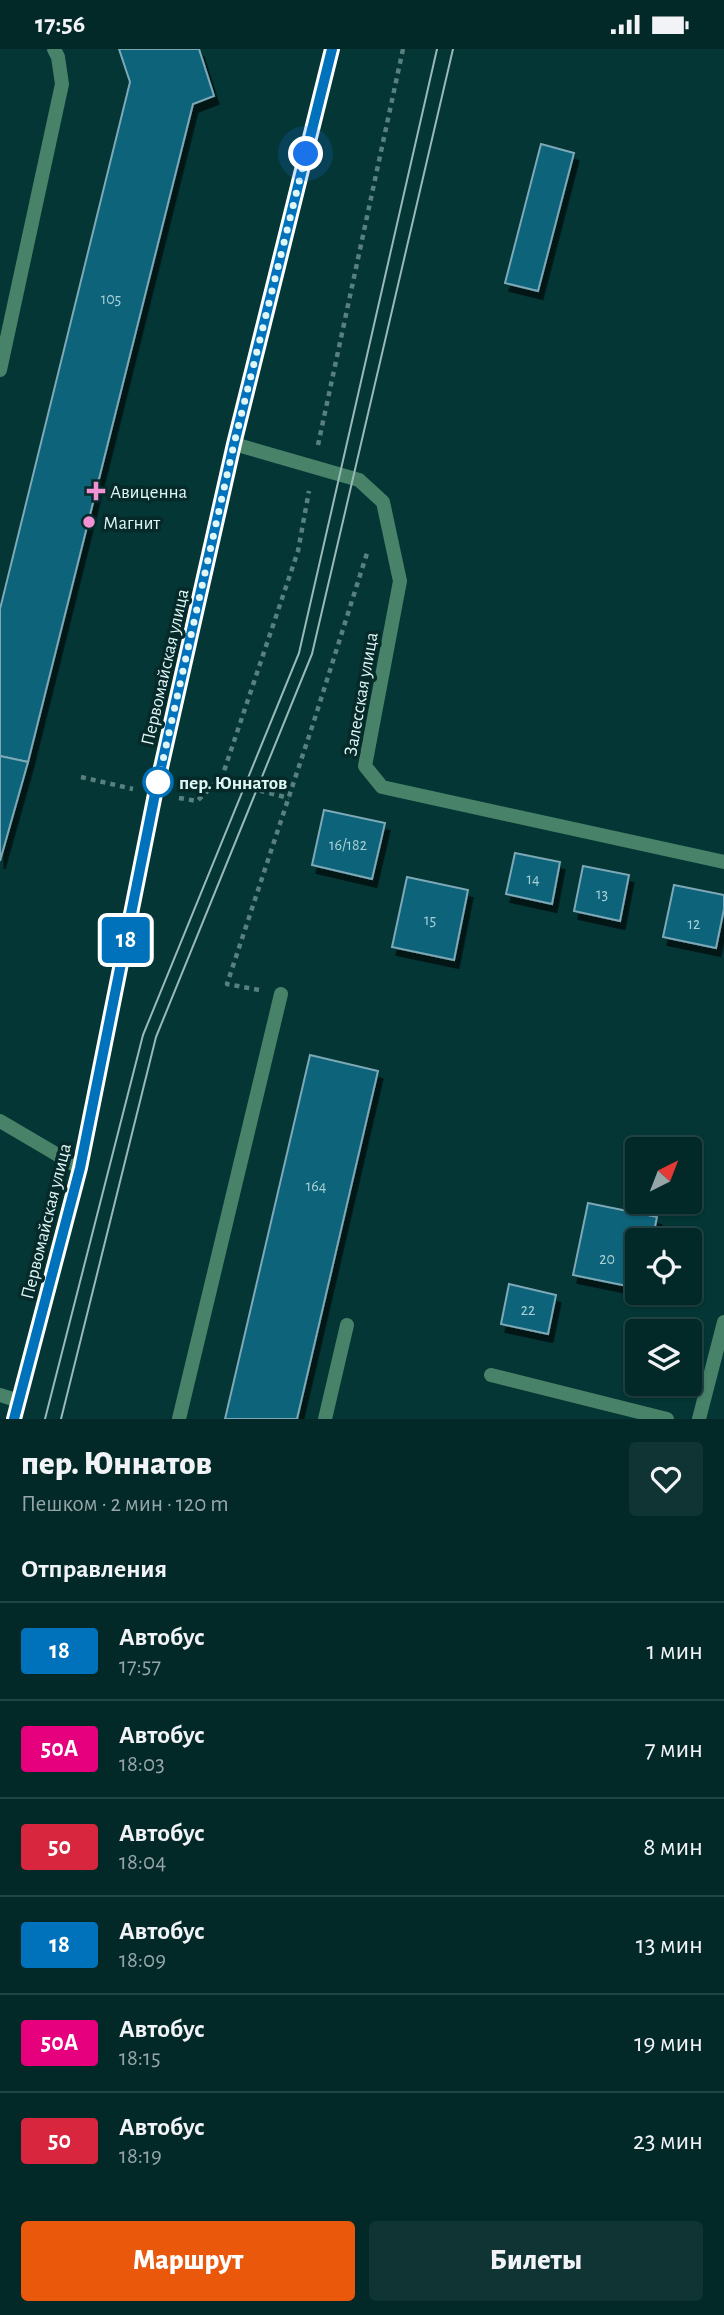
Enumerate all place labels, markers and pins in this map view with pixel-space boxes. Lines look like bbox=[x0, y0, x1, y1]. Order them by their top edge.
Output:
marker: Авиценна bbox=[88, 483, 104, 499]
place label: Авиценна bbox=[110, 483, 188, 502]
marker: Магнит bbox=[81, 514, 97, 530]
place label: Магнит bbox=[103, 514, 160, 533]
marker: пер. Юннатов bbox=[143, 767, 173, 797]
place label: пер. Юннатов bbox=[179, 774, 287, 793]

